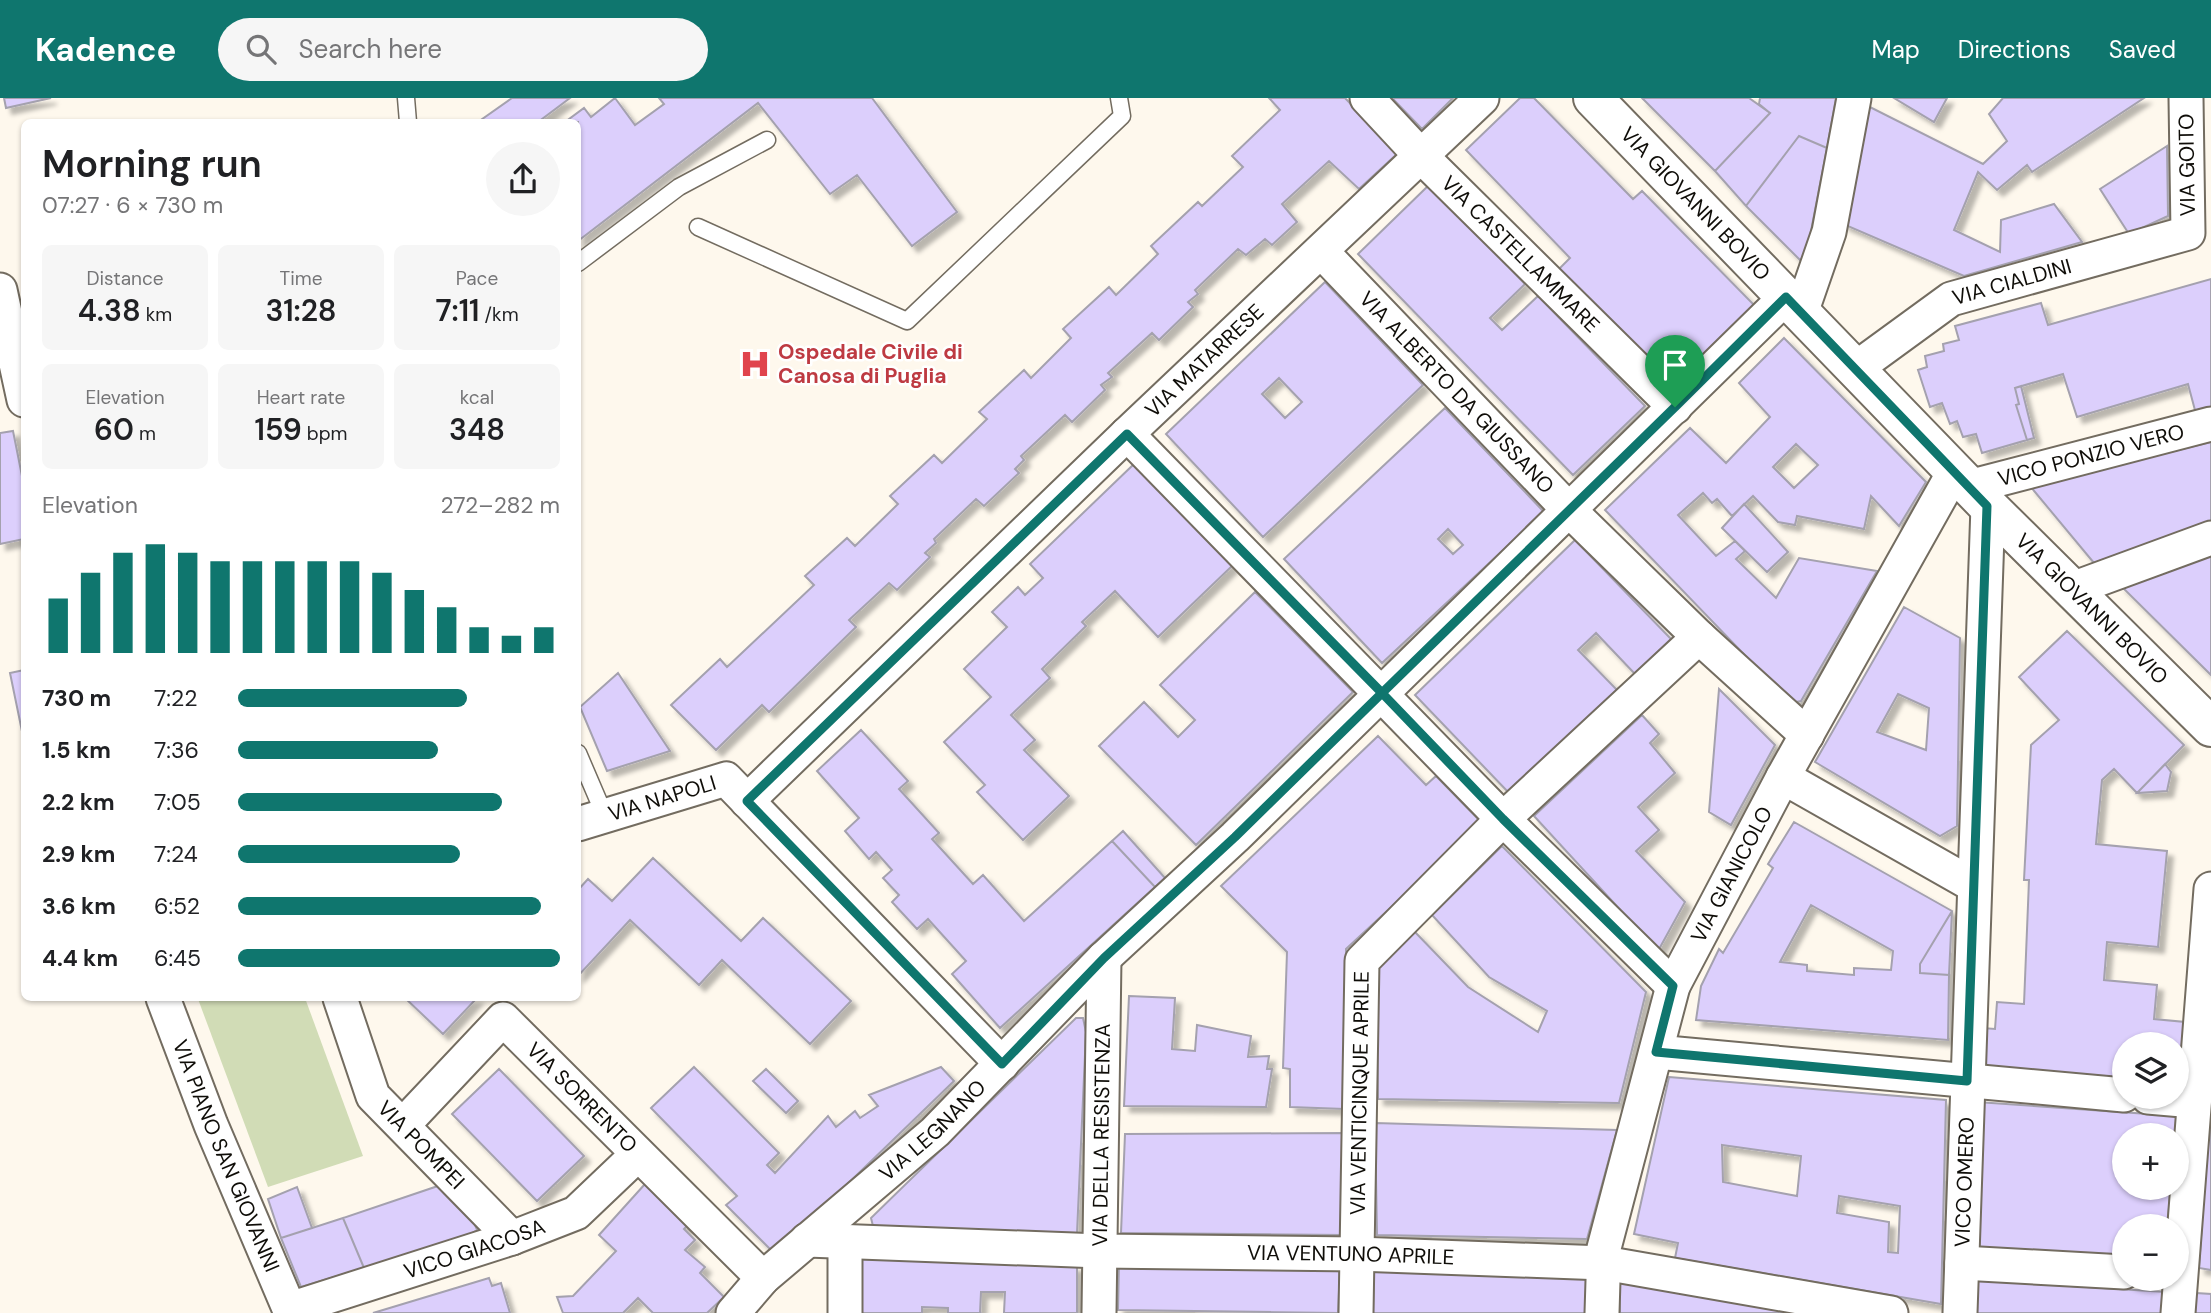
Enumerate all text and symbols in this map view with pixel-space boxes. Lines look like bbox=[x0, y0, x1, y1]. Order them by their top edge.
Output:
search box bbox=[218, 18, 708, 81]
text: Kadence bbox=[35, 28, 176, 71]
icon: search bbox=[242, 30, 280, 68]
text: Search here bbox=[298, 32, 442, 66]
text: Map bbox=[1872, 34, 1920, 65]
text: Directions bbox=[1958, 34, 2071, 65]
text: Saved bbox=[2109, 34, 2176, 65]
street label: VIA GOITO bbox=[2172, 113, 2202, 217]
street label: VIA GIOVANNI BOVIO bbox=[1614, 121, 1776, 287]
text: Morning run bbox=[42, 139, 262, 189]
button: share bbox=[486, 142, 560, 216]
street label: VIA CASTELLAMMARE bbox=[1435, 170, 1606, 339]
text: 07:27 · 6 × 730 m bbox=[42, 190, 223, 220]
street label: VIA CIALDINI bbox=[1949, 252, 2075, 312]
text: Distance bbox=[86, 266, 164, 291]
text: Time bbox=[280, 266, 322, 291]
text: Pace bbox=[456, 266, 498, 291]
street label: VIA ALBERTO DA GIUSSANO bbox=[1353, 285, 1560, 500]
text: 4.38 bbox=[78, 291, 141, 330]
text: 31:28 bbox=[265, 291, 337, 330]
text: 7:11 bbox=[435, 291, 480, 330]
street label: VIA MATARRESE bbox=[1139, 298, 1270, 424]
text: km bbox=[141, 302, 172, 327]
text: /km bbox=[480, 302, 519, 327]
pin bbox=[1645, 335, 1705, 407]
place label: Ospedale Civile di Canosa di Puglia bbox=[778, 338, 963, 390]
icon: arrive bbox=[1656, 346, 1694, 384]
hospital icon: Ospedale Civile di Canosa di Puglia bbox=[738, 347, 772, 381]
text: Elevation bbox=[85, 385, 165, 410]
text: Heart rate bbox=[257, 385, 345, 410]
text: kcal bbox=[460, 385, 494, 410]
text: 60 bbox=[94, 410, 134, 449]
text: 159 bbox=[255, 410, 302, 449]
text: 348 bbox=[449, 410, 505, 449]
street label: VICO PONZIO VERO bbox=[1995, 418, 2187, 493]
text: m bbox=[134, 421, 156, 446]
text: bpm bbox=[302, 421, 348, 446]
text: Elevation bbox=[42, 490, 138, 520]
text: 272–282 m bbox=[441, 490, 560, 520]
street label: VIA GIOVANNI BOVIO bbox=[2009, 527, 2174, 691]
text: 730 m bbox=[42, 683, 111, 713]
text: 7:22 bbox=[154, 683, 197, 713]
text: 1.5 km bbox=[42, 735, 111, 765]
text: 7:36 bbox=[154, 735, 199, 765]
street label: VIA NAPOLI bbox=[605, 769, 720, 828]
text: 2.2 km bbox=[42, 787, 115, 817]
text: 7:05 bbox=[154, 787, 201, 817]
street label: VIA GIANICOLO bbox=[1684, 802, 1779, 947]
text: 2.9 km bbox=[42, 839, 115, 869]
text: 7:24 bbox=[154, 839, 198, 869]
text: 3.6 km bbox=[42, 891, 116, 921]
text: 6:52 bbox=[154, 891, 200, 921]
text: 4.4 km bbox=[42, 943, 118, 973]
text: 6:45 bbox=[154, 943, 201, 973]
street label: VIA VENTICINQUE APRILE bbox=[1344, 971, 1376, 1215]
street label: VIA DELLA RESISTENZA bbox=[1086, 1023, 1117, 1247]
map controls bbox=[2112, 1032, 2189, 1291]
button: layers bbox=[2112, 1032, 2189, 1109]
street label: VIA PIANO SAN GIOVANNI bbox=[166, 1036, 286, 1276]
street label: VIA SORRENTO bbox=[520, 1036, 643, 1159]
street label: VIA LEGNANO bbox=[873, 1074, 992, 1187]
street label: VIA POMPEI bbox=[371, 1095, 471, 1195]
street label: VICO OMERO bbox=[1948, 1116, 1981, 1248]
button: + bbox=[2112, 1123, 2189, 1200]
street label: VICO GIACOSA bbox=[400, 1212, 549, 1286]
button: − bbox=[2112, 1214, 2189, 1291]
street label: VIA VENTUNO APRILE bbox=[1247, 1239, 1455, 1272]

